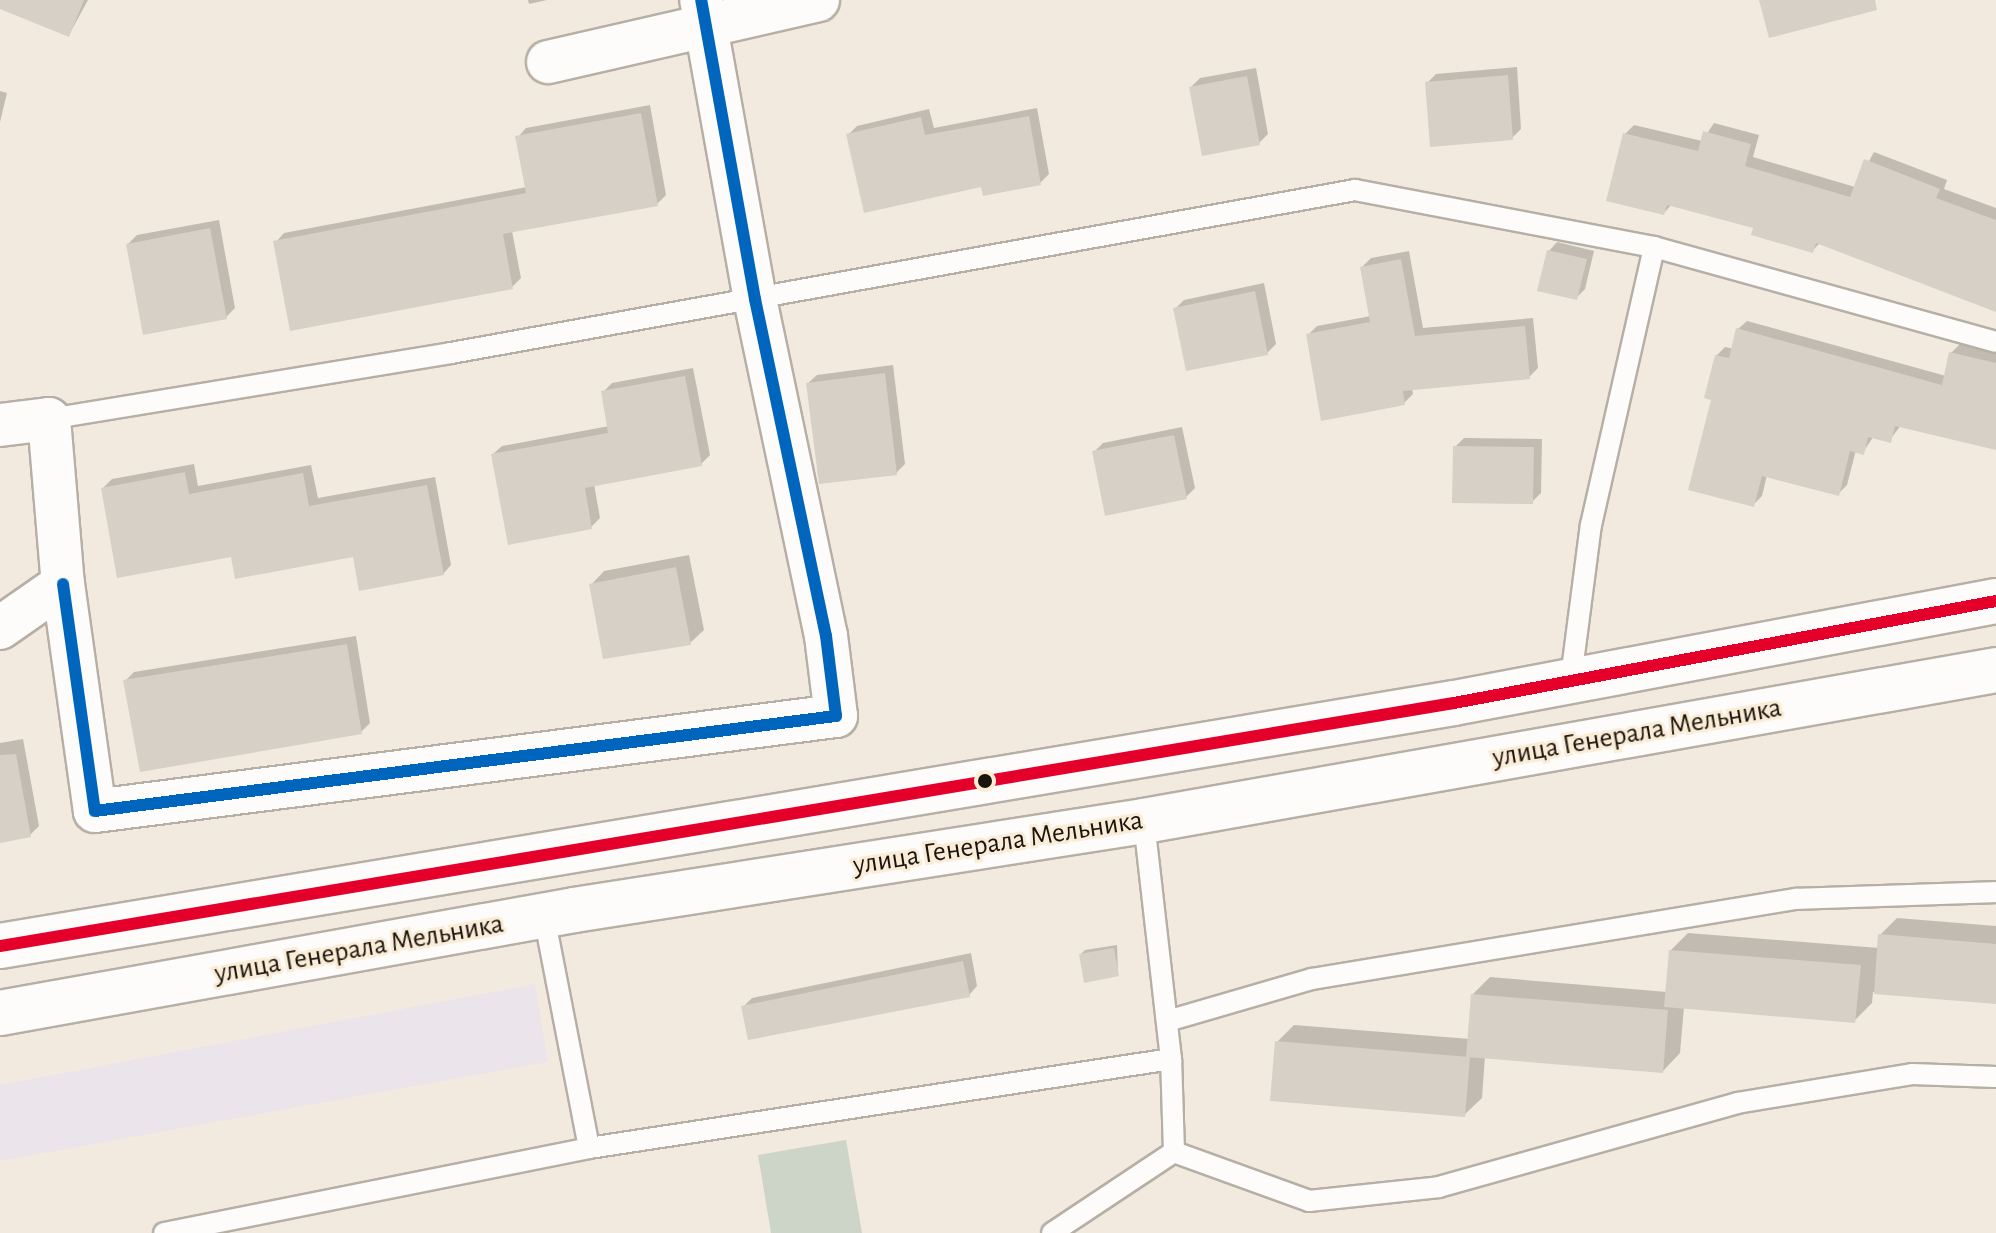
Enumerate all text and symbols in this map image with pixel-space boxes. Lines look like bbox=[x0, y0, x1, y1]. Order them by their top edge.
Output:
street label: улица Генерала Мельника bbox=[1490, 691, 1784, 775]
unlabelled marker bbox=[977, 773, 993, 789]
street label: улица Генерала Мельника bbox=[851, 804, 1145, 882]
street label: улица Генерала Мельника bbox=[212, 907, 506, 991]

